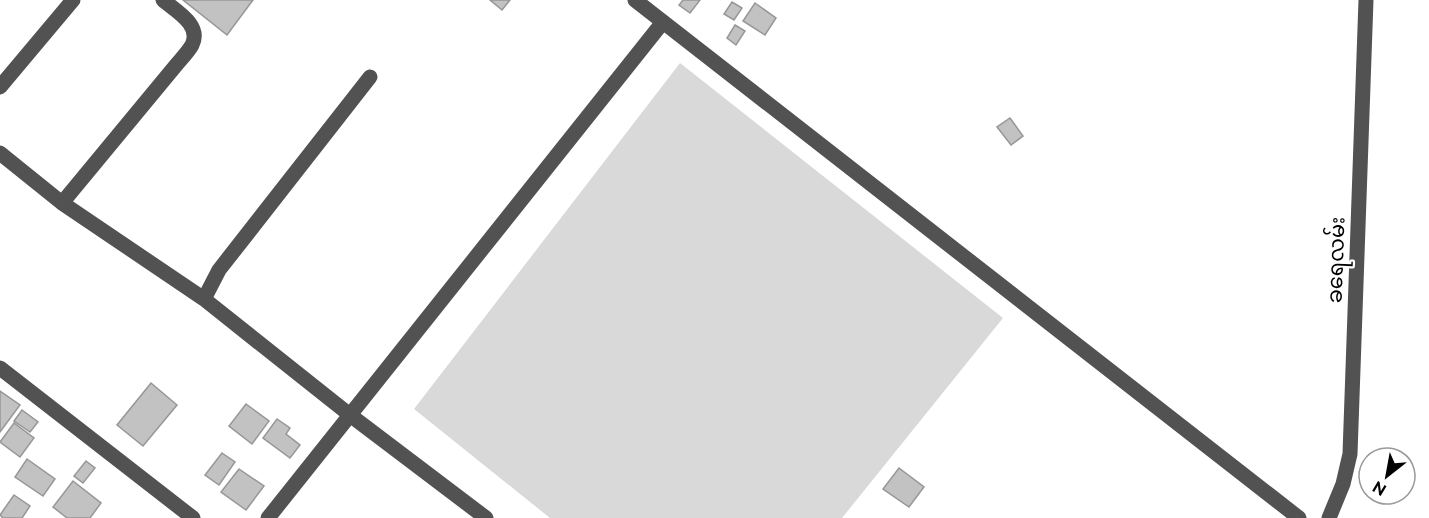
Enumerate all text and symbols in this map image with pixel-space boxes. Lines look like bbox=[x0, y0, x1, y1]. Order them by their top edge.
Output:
street label: ခရေလမ်း bbox=[1318, 216, 1355, 304]
north arrow bbox=[1357, 446, 1417, 506]
text: N bbox=[1369, 477, 1390, 500]

